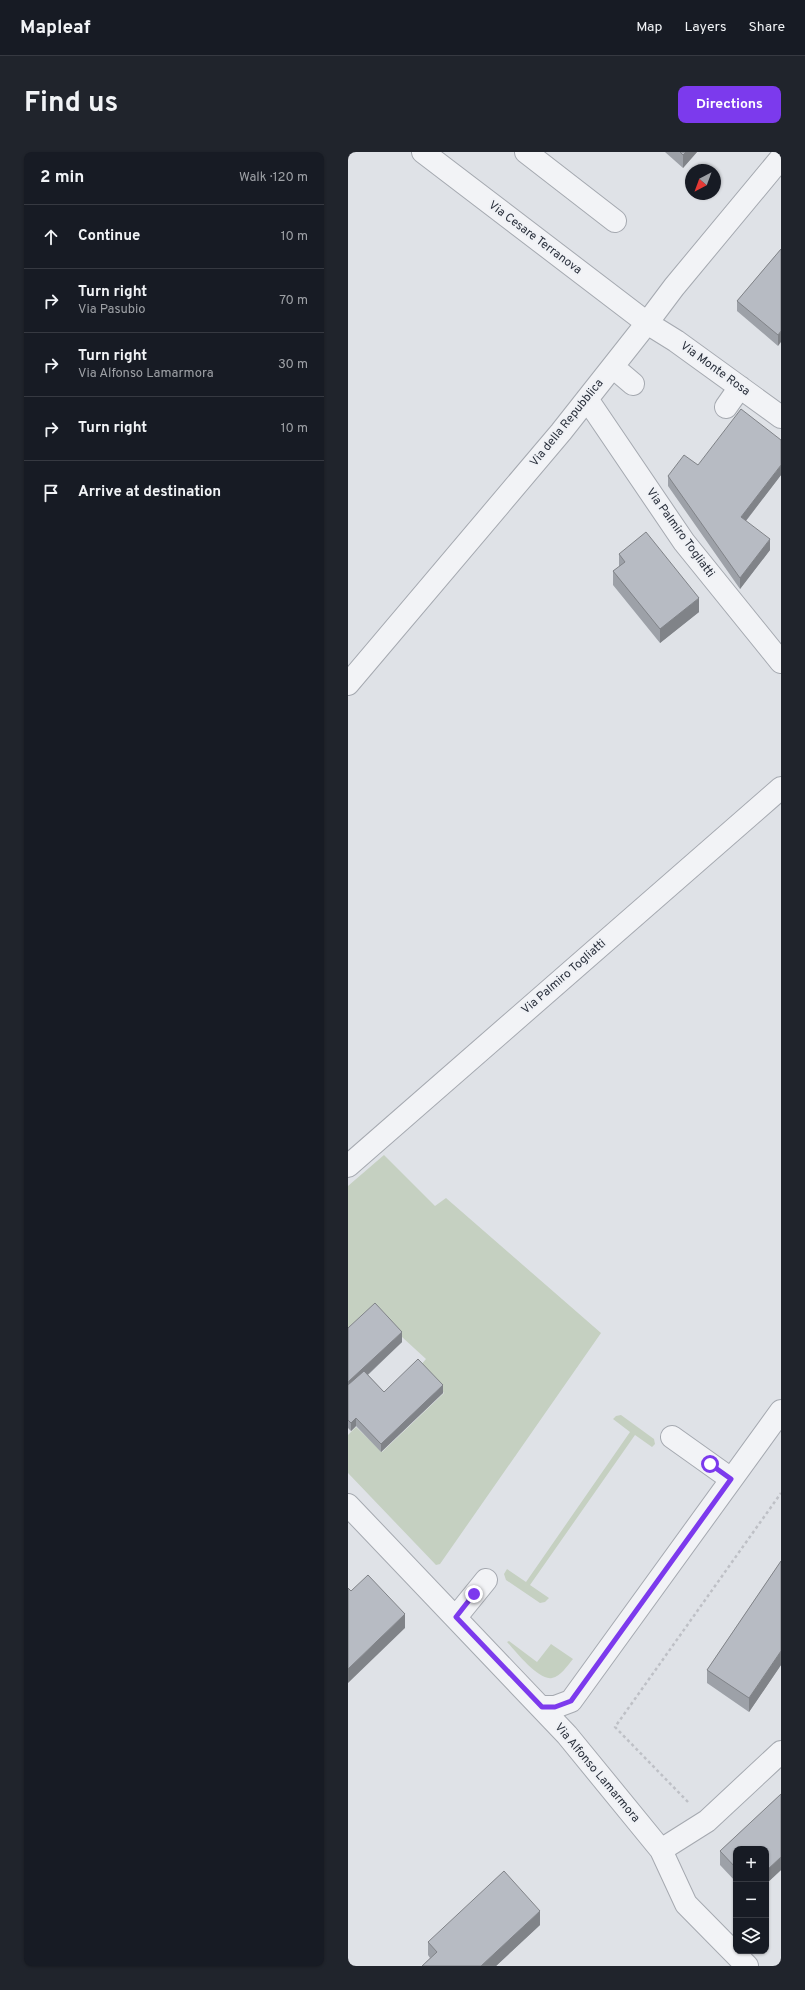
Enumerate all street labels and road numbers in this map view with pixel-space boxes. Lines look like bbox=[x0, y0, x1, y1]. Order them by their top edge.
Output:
street label: Via Cesare Terranova bbox=[485, 198, 585, 278]
street label: Via Monte Rosa bbox=[677, 338, 753, 400]
street label: Via della Repubblica bbox=[527, 376, 607, 470]
street label: Via Palmiro Togliatti bbox=[642, 485, 718, 581]
street label: Via Palmiro Togliatti bbox=[518, 936, 610, 1018]
street label: Via Alfonso Lamarmora bbox=[551, 1720, 643, 1826]

